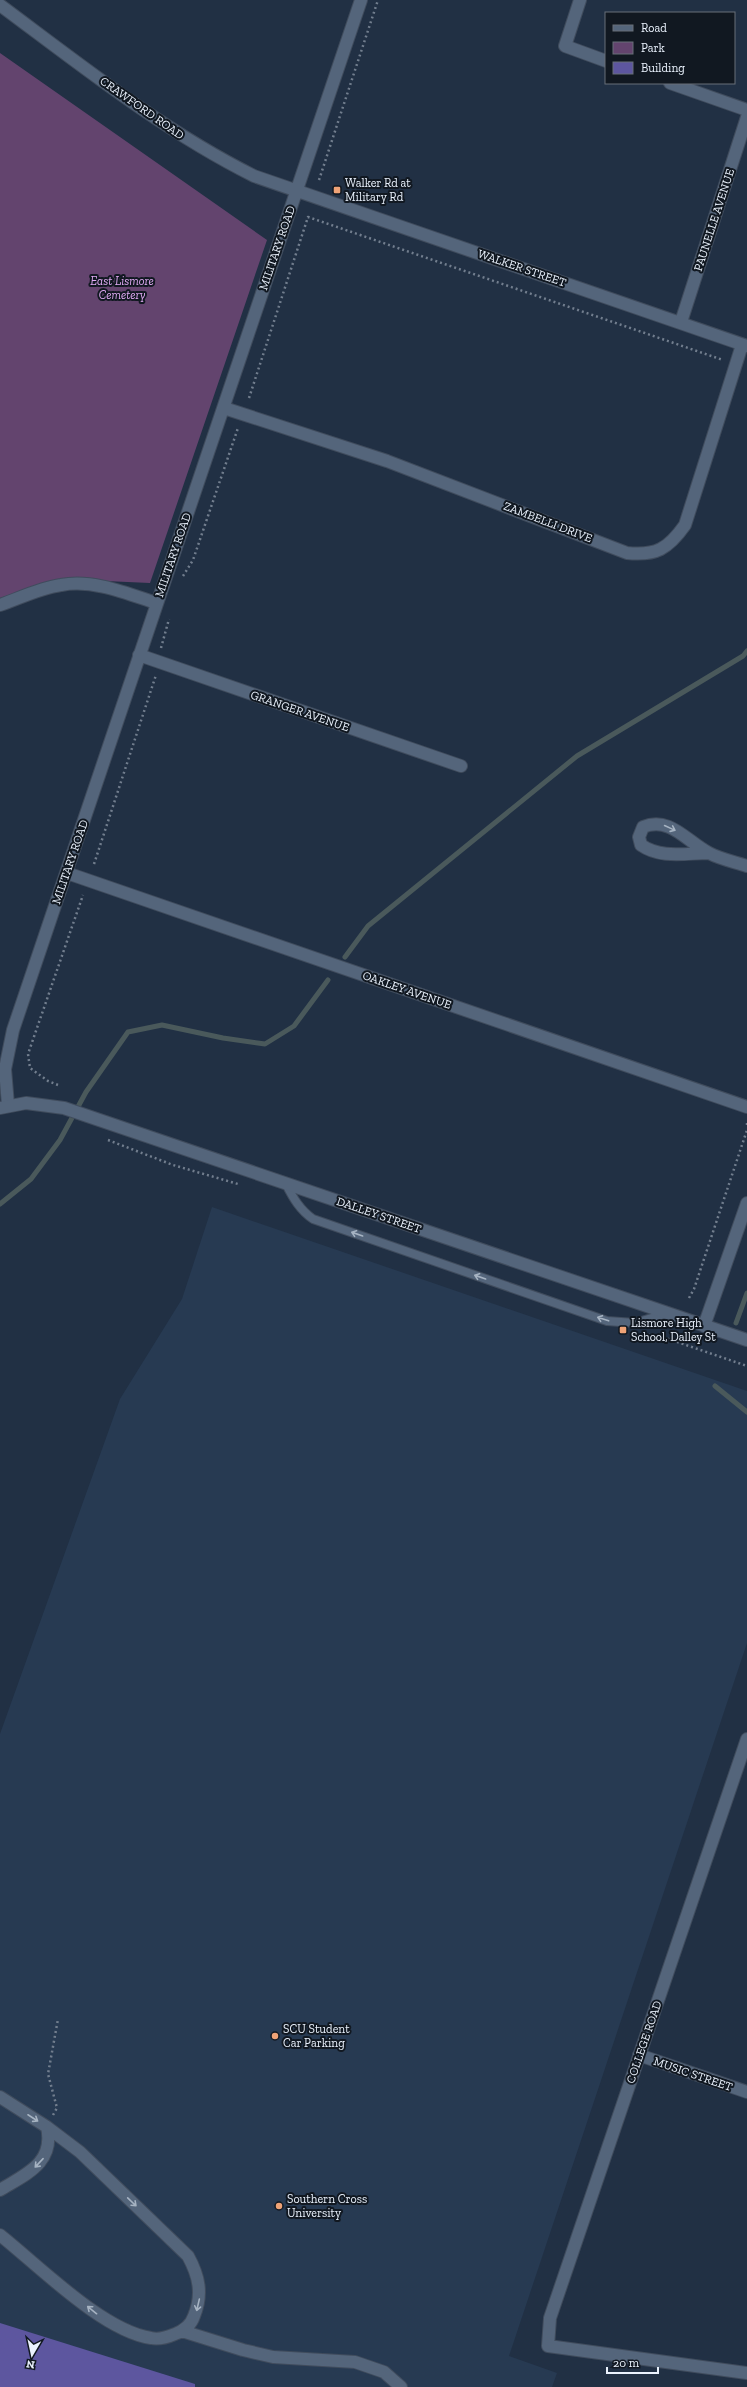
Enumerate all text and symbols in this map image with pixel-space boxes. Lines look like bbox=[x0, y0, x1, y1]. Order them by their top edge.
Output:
legend bbox=[605, 12, 735, 84]
text: Road bbox=[641, 21, 667, 35]
text: Park bbox=[641, 41, 666, 55]
text: Building bbox=[641, 61, 685, 75]
street label: CRAWFORD ROAD bbox=[97, 74, 187, 142]
street label: PAUNELLE AVENUE bbox=[691, 167, 737, 273]
place label: Walker Rd at Military Rd bbox=[345, 176, 411, 204]
marker: Walker Rd at Military Rd bbox=[332, 185, 342, 195]
street label: MILITARY ROAD bbox=[256, 204, 298, 292]
street label: WALKER STREET bbox=[476, 246, 569, 290]
park label: East Lismore Cemetery bbox=[90, 274, 154, 302]
street label: ZAMBELLI DRIVE bbox=[502, 499, 594, 545]
street label: MILITARY ROAD bbox=[152, 511, 194, 599]
street label: GRANGER AVENUE bbox=[249, 688, 351, 734]
street label: MILITARY ROAD bbox=[49, 818, 91, 906]
one-way arrow bbox=[664, 825, 676, 832]
street label: OAKLEY AVENUE bbox=[361, 968, 453, 1012]
street label: DALLEY STREET bbox=[335, 1194, 424, 1236]
one-way arrow bbox=[351, 1230, 363, 1238]
one-way arrow bbox=[474, 1273, 487, 1280]
one-way arrow bbox=[596, 1315, 609, 1322]
place label: Lismore High School, Dalley St bbox=[631, 1316, 716, 1344]
marker: Lismore High School, Dalley St bbox=[618, 1325, 628, 1335]
street label: COLLEGE ROAD bbox=[623, 1999, 665, 2085]
place label: SCU Student Car Parking bbox=[283, 2022, 350, 2050]
marker: SCU Student Car Parking bbox=[270, 2031, 280, 2041]
street label: MUSIC STREET bbox=[652, 2054, 735, 2094]
one-way arrow bbox=[27, 2114, 38, 2122]
one-way arrow bbox=[34, 2158, 44, 2168]
place label: Southern Cross University bbox=[287, 2192, 367, 2220]
one-way arrow bbox=[127, 2197, 137, 2207]
marker: Southern Cross University bbox=[274, 2201, 284, 2211]
one-way arrow bbox=[193, 2298, 201, 2311]
one-way arrow bbox=[87, 2306, 97, 2315]
north arrow bbox=[12, 2335, 52, 2375]
scale bar bbox=[607, 2349, 658, 2375]
text: 20 m bbox=[613, 2356, 640, 2370]
text: N bbox=[25, 2357, 36, 2371]

